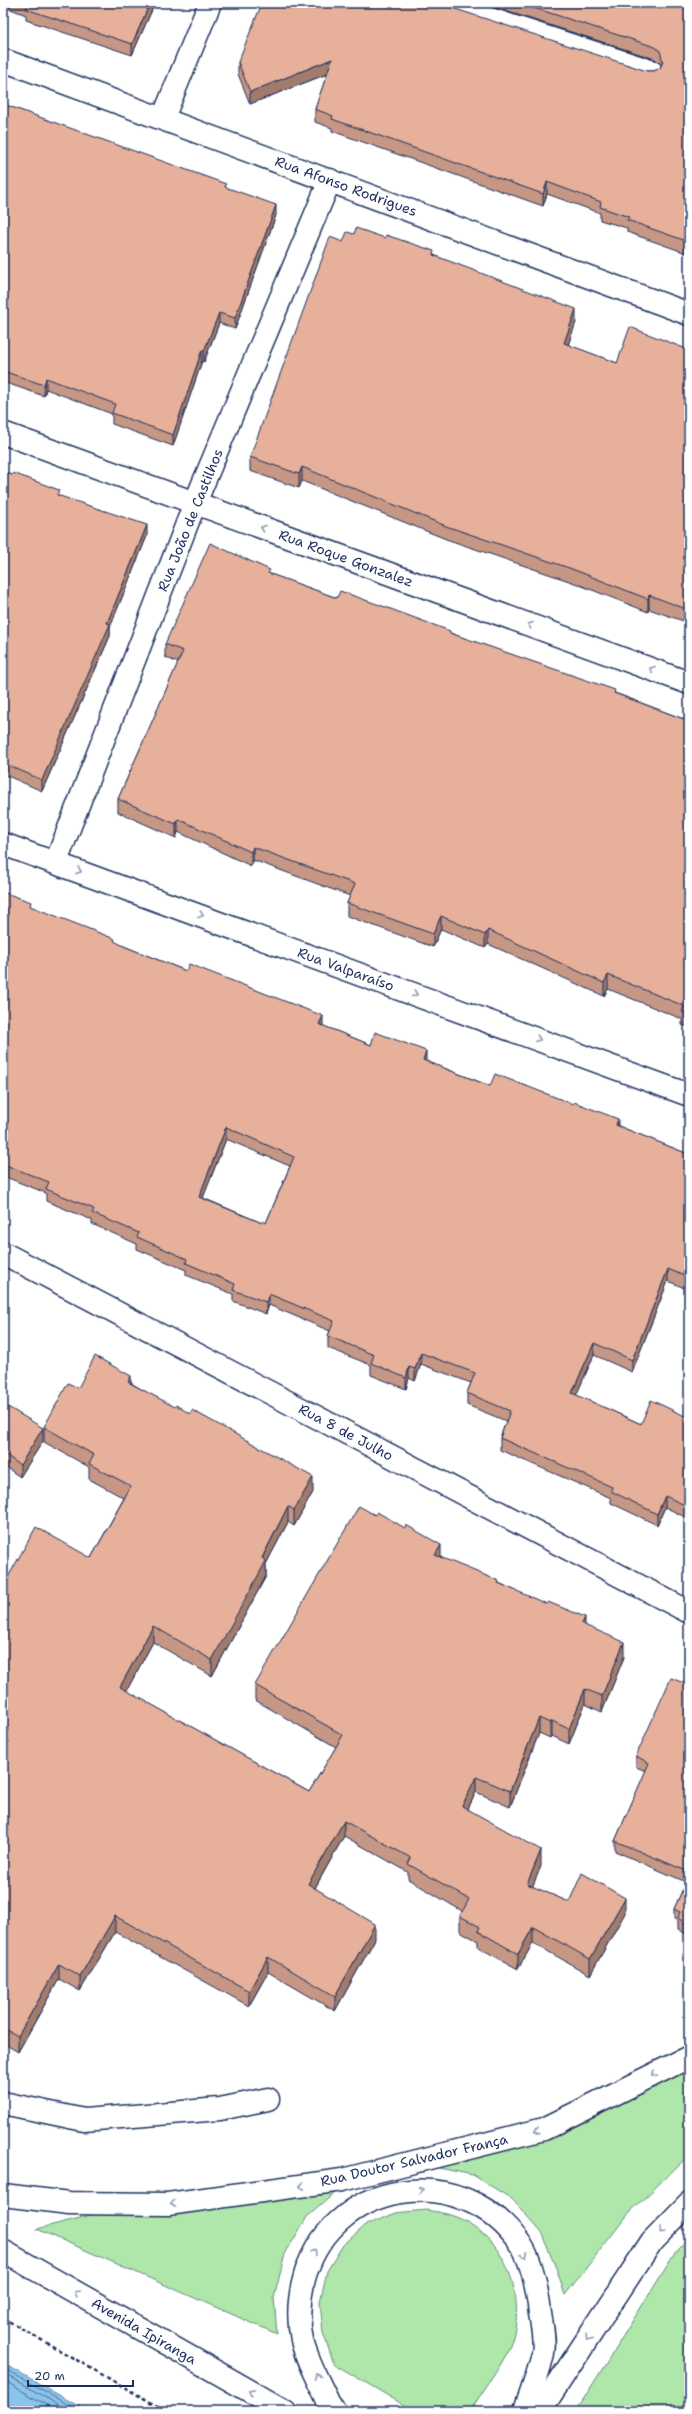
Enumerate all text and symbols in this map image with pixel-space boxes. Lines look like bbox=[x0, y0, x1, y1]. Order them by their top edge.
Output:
street label: Rua Afonso Rodrigues bbox=[273, 152, 420, 220]
street label: Rua João de Castilhos bbox=[153, 446, 227, 594]
one-way arrow bbox=[260, 525, 267, 533]
street label: Rua Roque Gonzalez bbox=[276, 525, 416, 591]
one-way arrow bbox=[527, 621, 534, 630]
one-way arrow bbox=[649, 666, 656, 674]
one-way arrow bbox=[76, 866, 83, 874]
one-way arrow bbox=[198, 911, 205, 919]
street label: Rua Valparaíso bbox=[295, 943, 397, 995]
one-way arrow bbox=[412, 989, 419, 998]
one-way arrow bbox=[534, 1034, 541, 1042]
street label: Rua 8 de Julho bbox=[296, 1400, 396, 1464]
one-way arrow bbox=[651, 2070, 658, 2077]
one-way arrow bbox=[534, 2126, 541, 2135]
street label: Rua Doutor Salvador França bbox=[319, 2130, 510, 2190]
one-way arrow bbox=[299, 2181, 305, 2190]
one-way arrow bbox=[418, 2186, 424, 2195]
one-way arrow bbox=[170, 2199, 176, 2208]
one-way arrow bbox=[659, 2226, 666, 2234]
one-way arrow bbox=[310, 2249, 317, 2256]
one-way arrow bbox=[520, 2250, 528, 2258]
one-way arrow bbox=[74, 2290, 81, 2297]
street label: Avenida Ipiranga bbox=[88, 2294, 200, 2369]
one-way arrow bbox=[585, 2334, 593, 2341]
scale bar bbox=[28, 2362, 133, 2388]
text: 20 m bbox=[34, 2368, 65, 2384]
one-way arrow bbox=[314, 2373, 322, 2381]
one-way arrow bbox=[248, 2389, 255, 2396]

